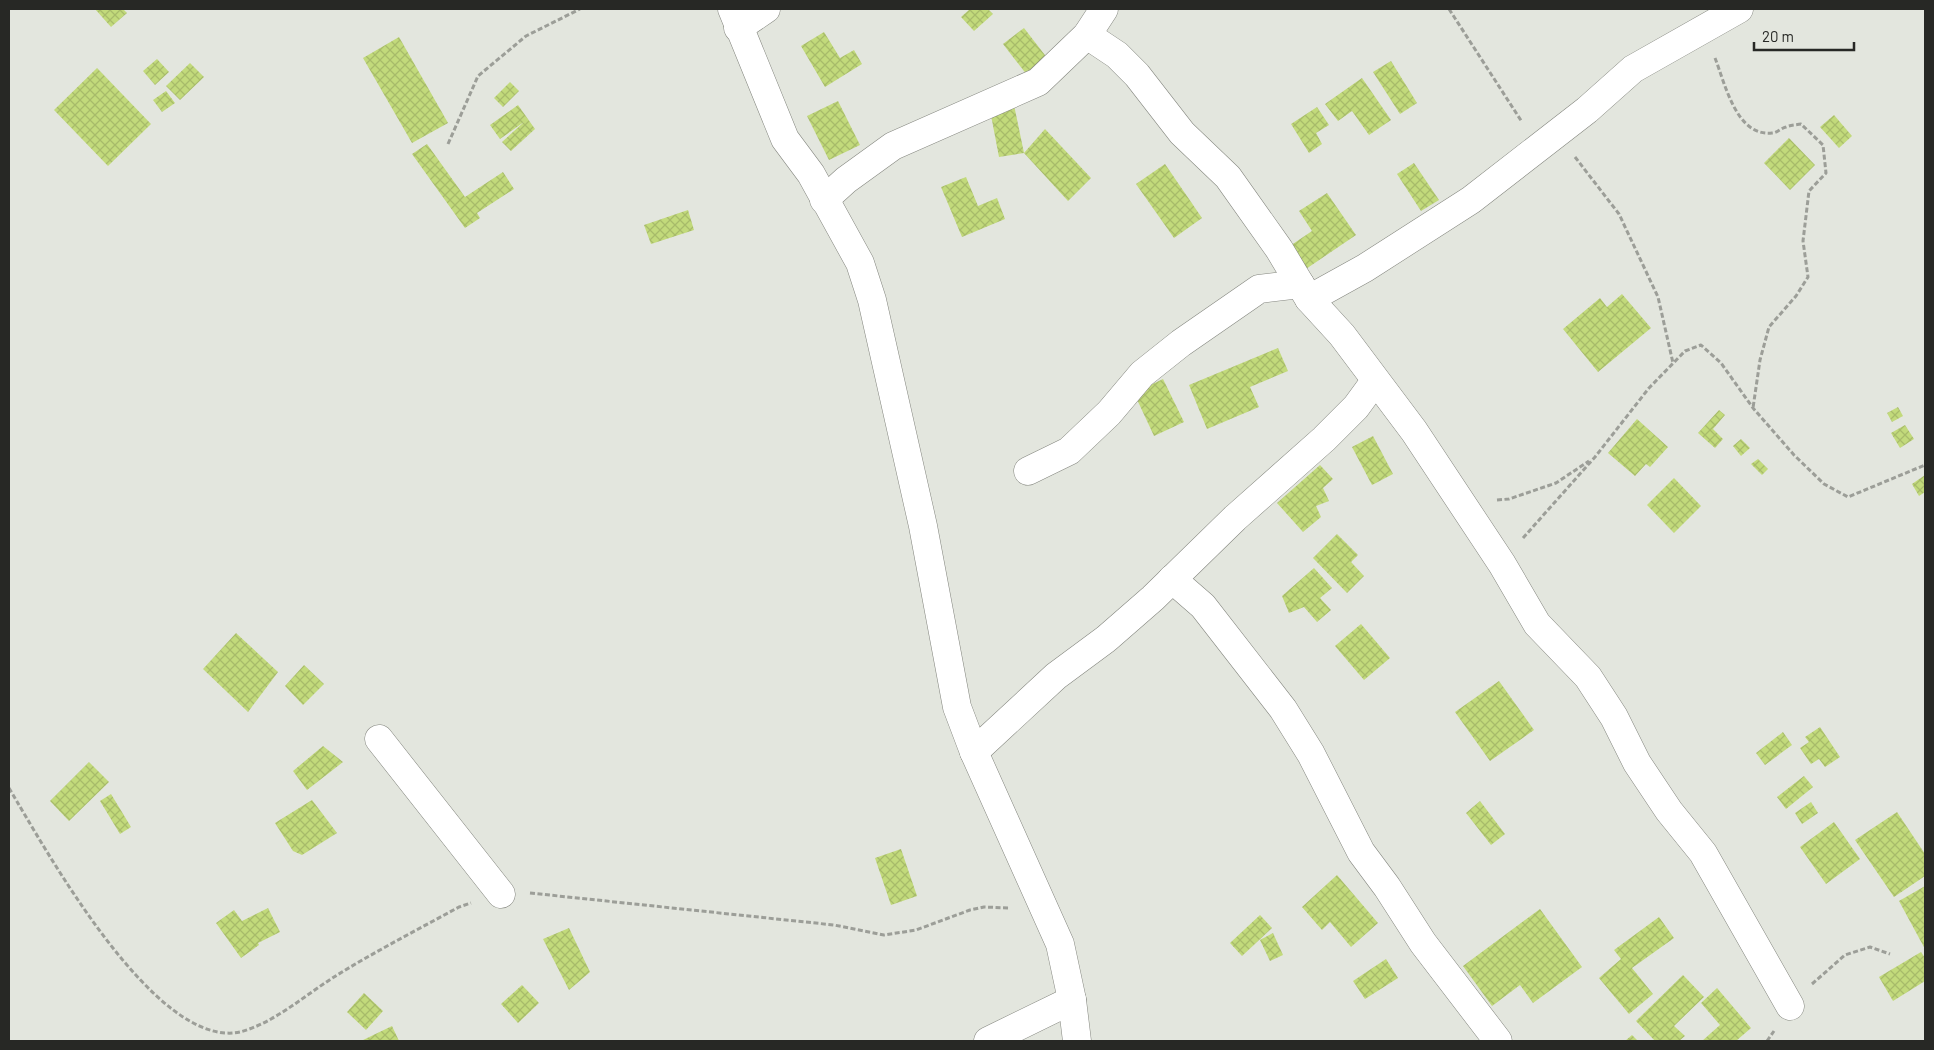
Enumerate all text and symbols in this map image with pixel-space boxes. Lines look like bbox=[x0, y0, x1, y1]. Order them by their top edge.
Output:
scale bar bbox=[1754, 20, 1854, 52]
text: 20 m bbox=[1762, 27, 1794, 45]

